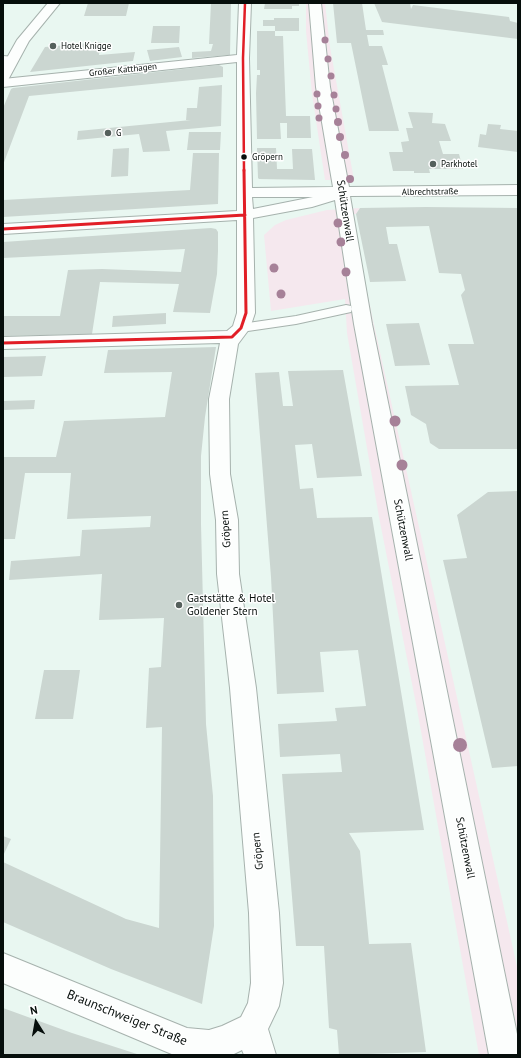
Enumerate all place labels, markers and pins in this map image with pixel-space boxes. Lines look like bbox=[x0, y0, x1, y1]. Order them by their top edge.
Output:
marker: Hotel Knigge bbox=[48, 41, 58, 51]
place label: Hotel Knigge bbox=[61, 41, 111, 51]
marker: G bbox=[103, 128, 113, 138]
place label: G bbox=[116, 128, 122, 138]
marker: Gröpern bbox=[239, 152, 249, 162]
place label: Gröpern bbox=[252, 152, 283, 162]
marker: Parkhotel bbox=[428, 159, 438, 169]
place label: Parkhotel bbox=[441, 159, 477, 169]
place label: Gaststätte & Hotel Goldener Stern bbox=[187, 592, 275, 618]
marker: Gaststätte & Hotel Goldener Stern bbox=[174, 600, 184, 610]

